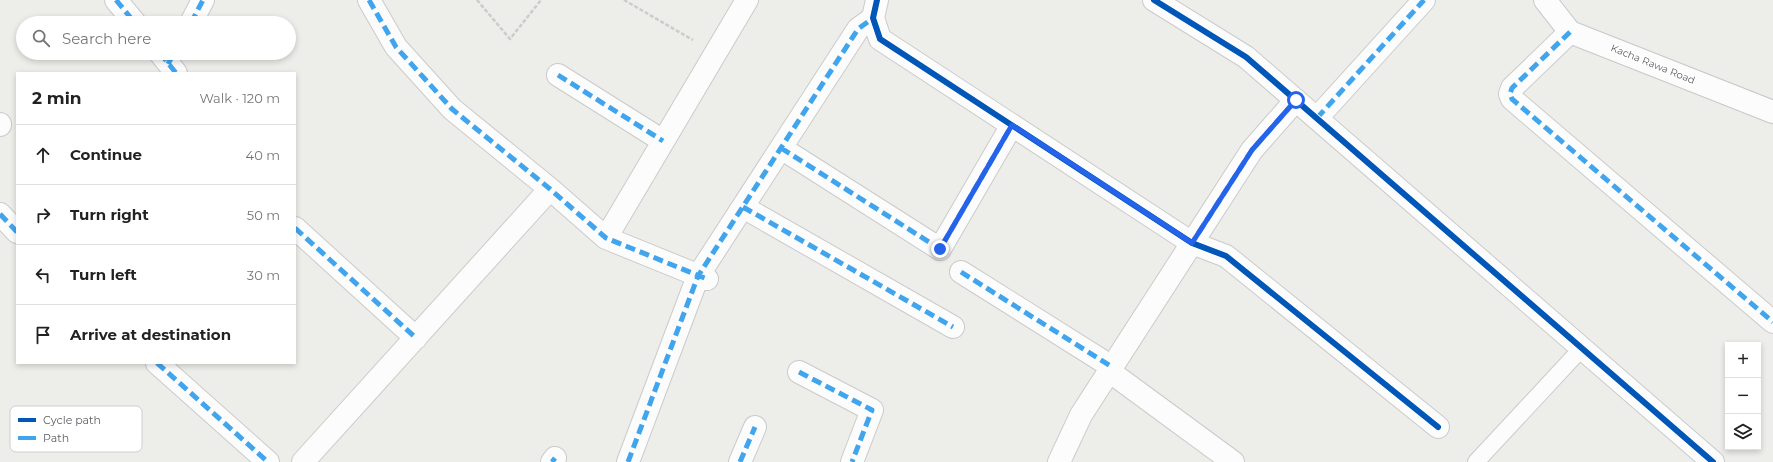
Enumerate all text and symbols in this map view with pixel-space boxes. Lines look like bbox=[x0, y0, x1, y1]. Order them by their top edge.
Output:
search box bbox=[16, 16, 296, 60]
icon: search bbox=[30, 27, 52, 49]
text: Search here bbox=[62, 29, 151, 48]
street label: Kacha Rawa Road bbox=[1609, 41, 1697, 87]
text: 2 min bbox=[32, 88, 82, 108]
text: Walk · 120 m bbox=[199, 90, 280, 106]
route start bbox=[1287, 91, 1305, 109]
icon: ahead bbox=[32, 144, 54, 166]
text: Continue bbox=[70, 145, 142, 164]
text: 40 m bbox=[246, 147, 280, 163]
icon: right bbox=[32, 204, 54, 226]
text: Turn right bbox=[70, 205, 149, 224]
text: 50 m bbox=[247, 207, 280, 223]
route end bbox=[931, 240, 949, 258]
icon: left bbox=[32, 264, 54, 286]
text: Turn left bbox=[70, 265, 137, 284]
text: 30 m bbox=[247, 267, 280, 283]
icon: arrive bbox=[32, 324, 54, 346]
text: Arrive at destination bbox=[70, 325, 231, 344]
map controls bbox=[1725, 342, 1761, 450]
button: + bbox=[1725, 342, 1761, 378]
button: − bbox=[1725, 378, 1761, 414]
legend bbox=[10, 406, 142, 452]
text: Cycle path bbox=[43, 413, 101, 427]
button: layers bbox=[1725, 414, 1761, 450]
text: Path bbox=[43, 431, 69, 445]

